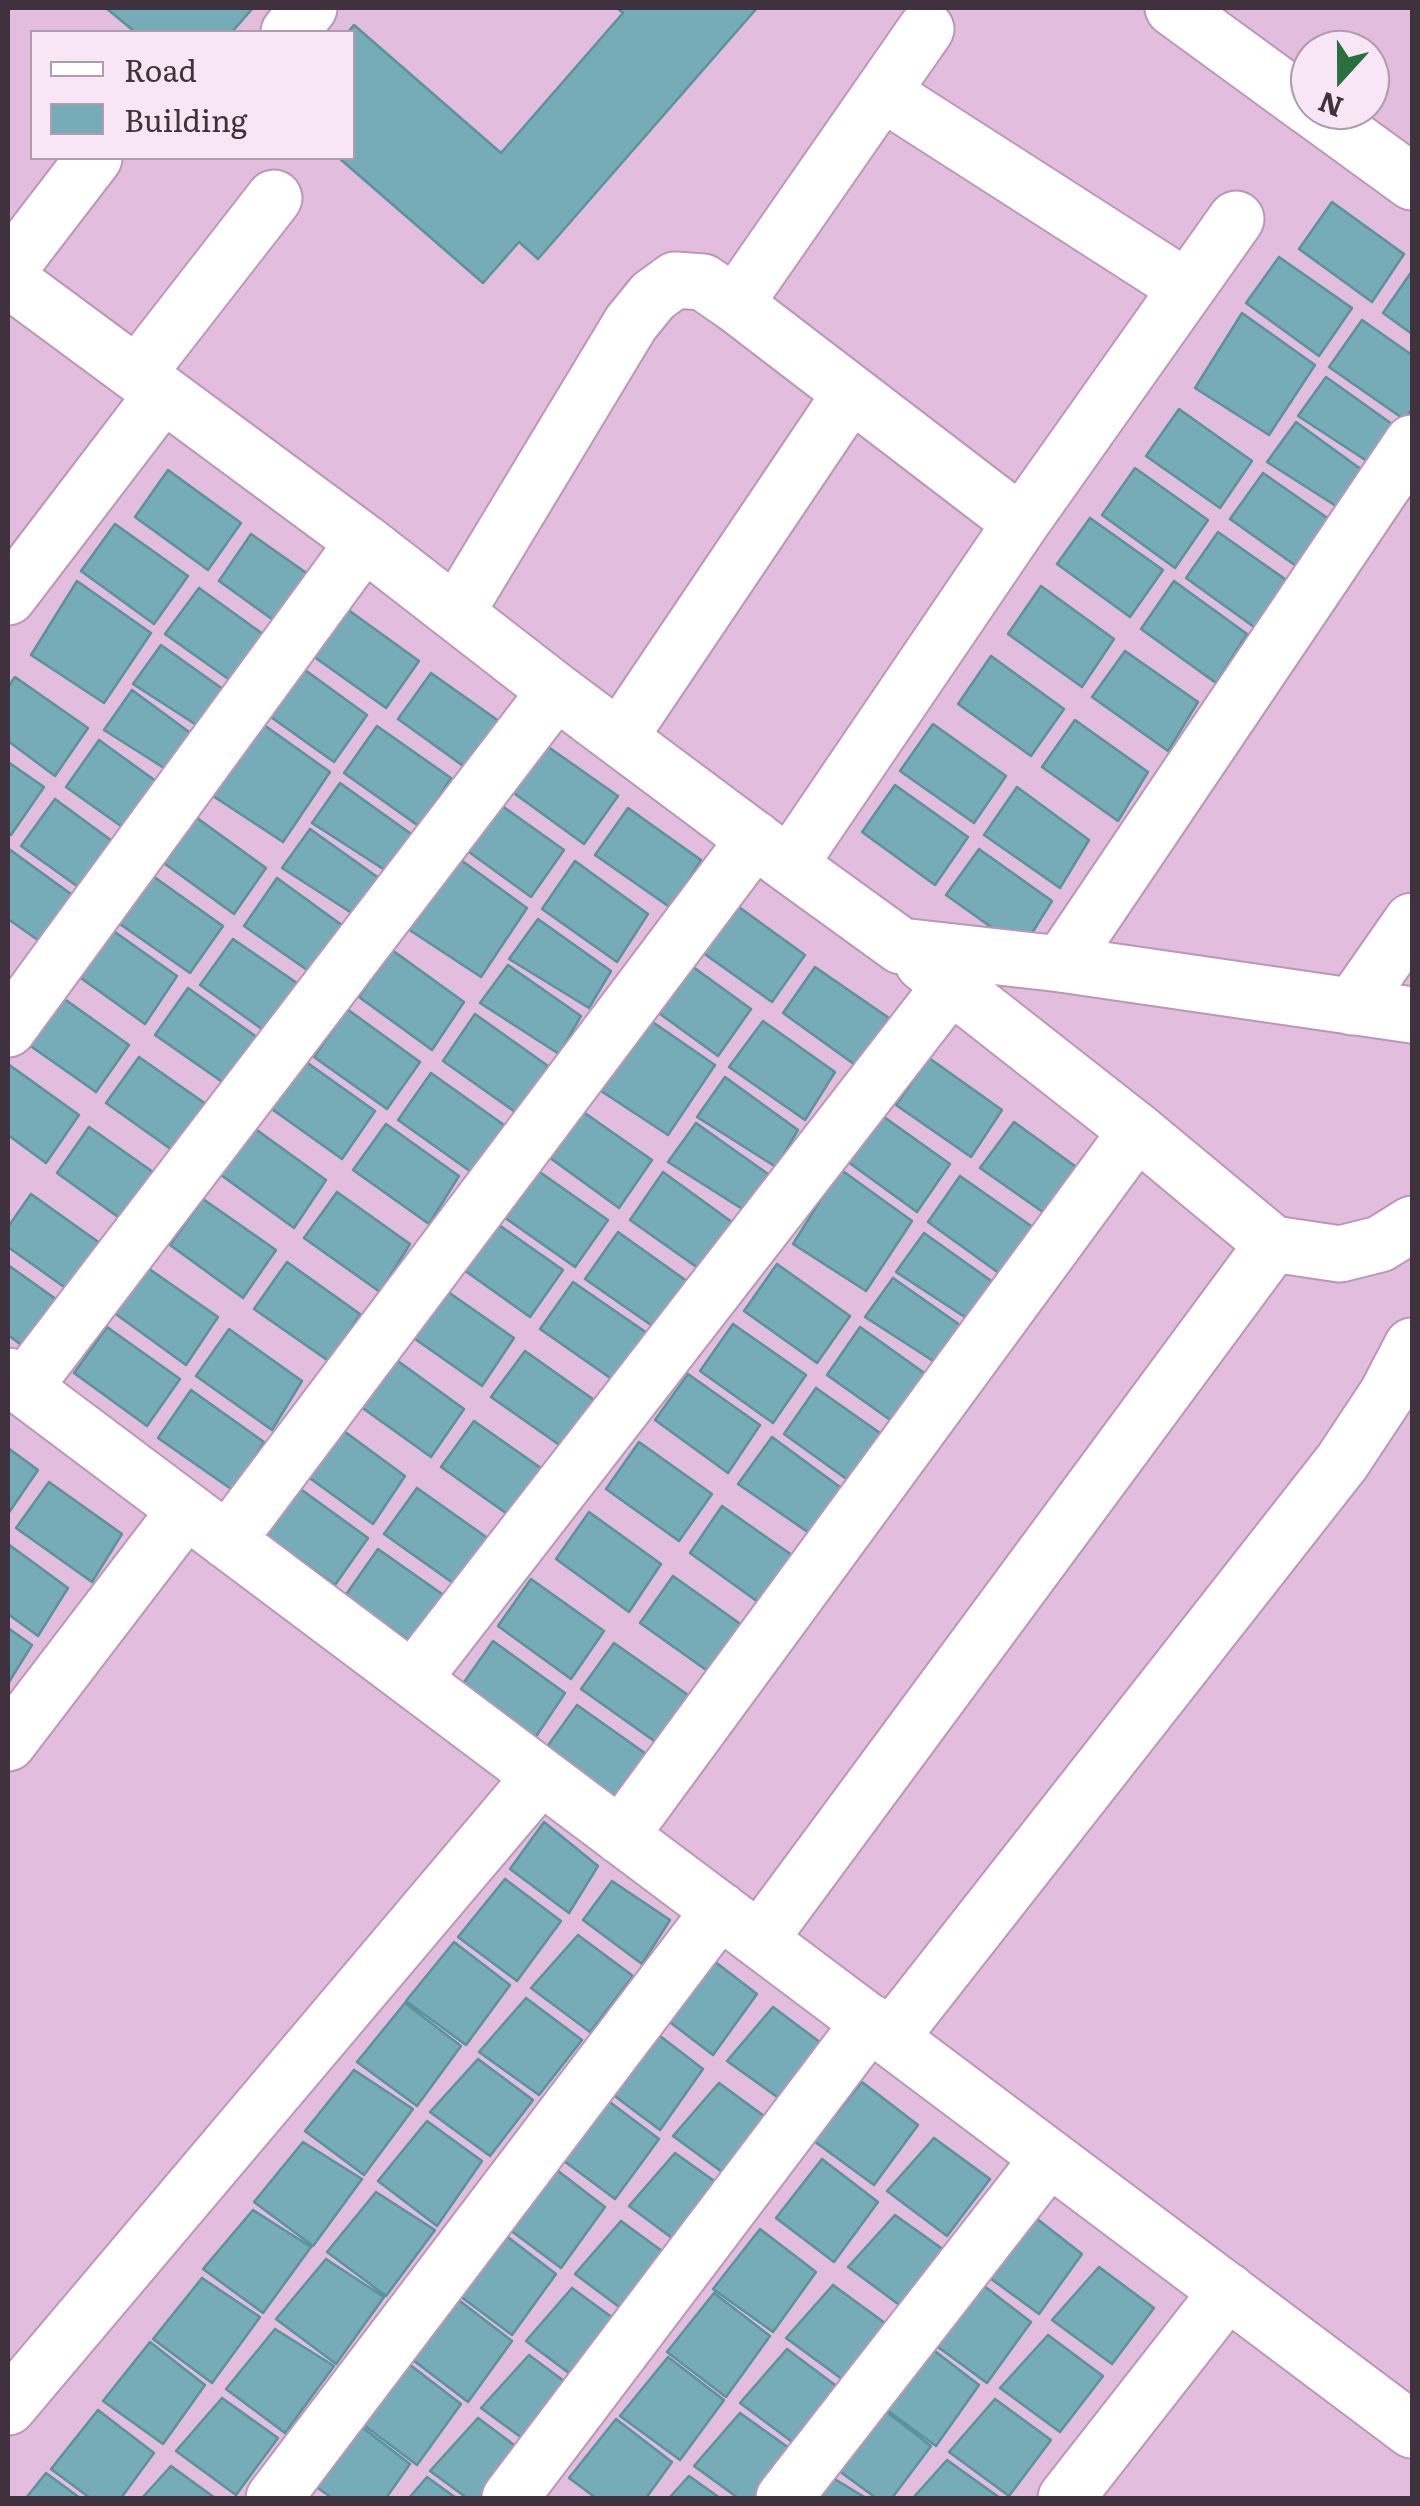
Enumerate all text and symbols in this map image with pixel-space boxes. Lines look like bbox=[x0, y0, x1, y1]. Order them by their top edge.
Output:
legend bbox=[30, 30, 355, 160]
north arrow bbox=[1290, 30, 1390, 130]
text: Road bbox=[124, 47, 197, 91]
text: N bbox=[1311, 82, 1348, 130]
text: Building bbox=[124, 97, 248, 141]

